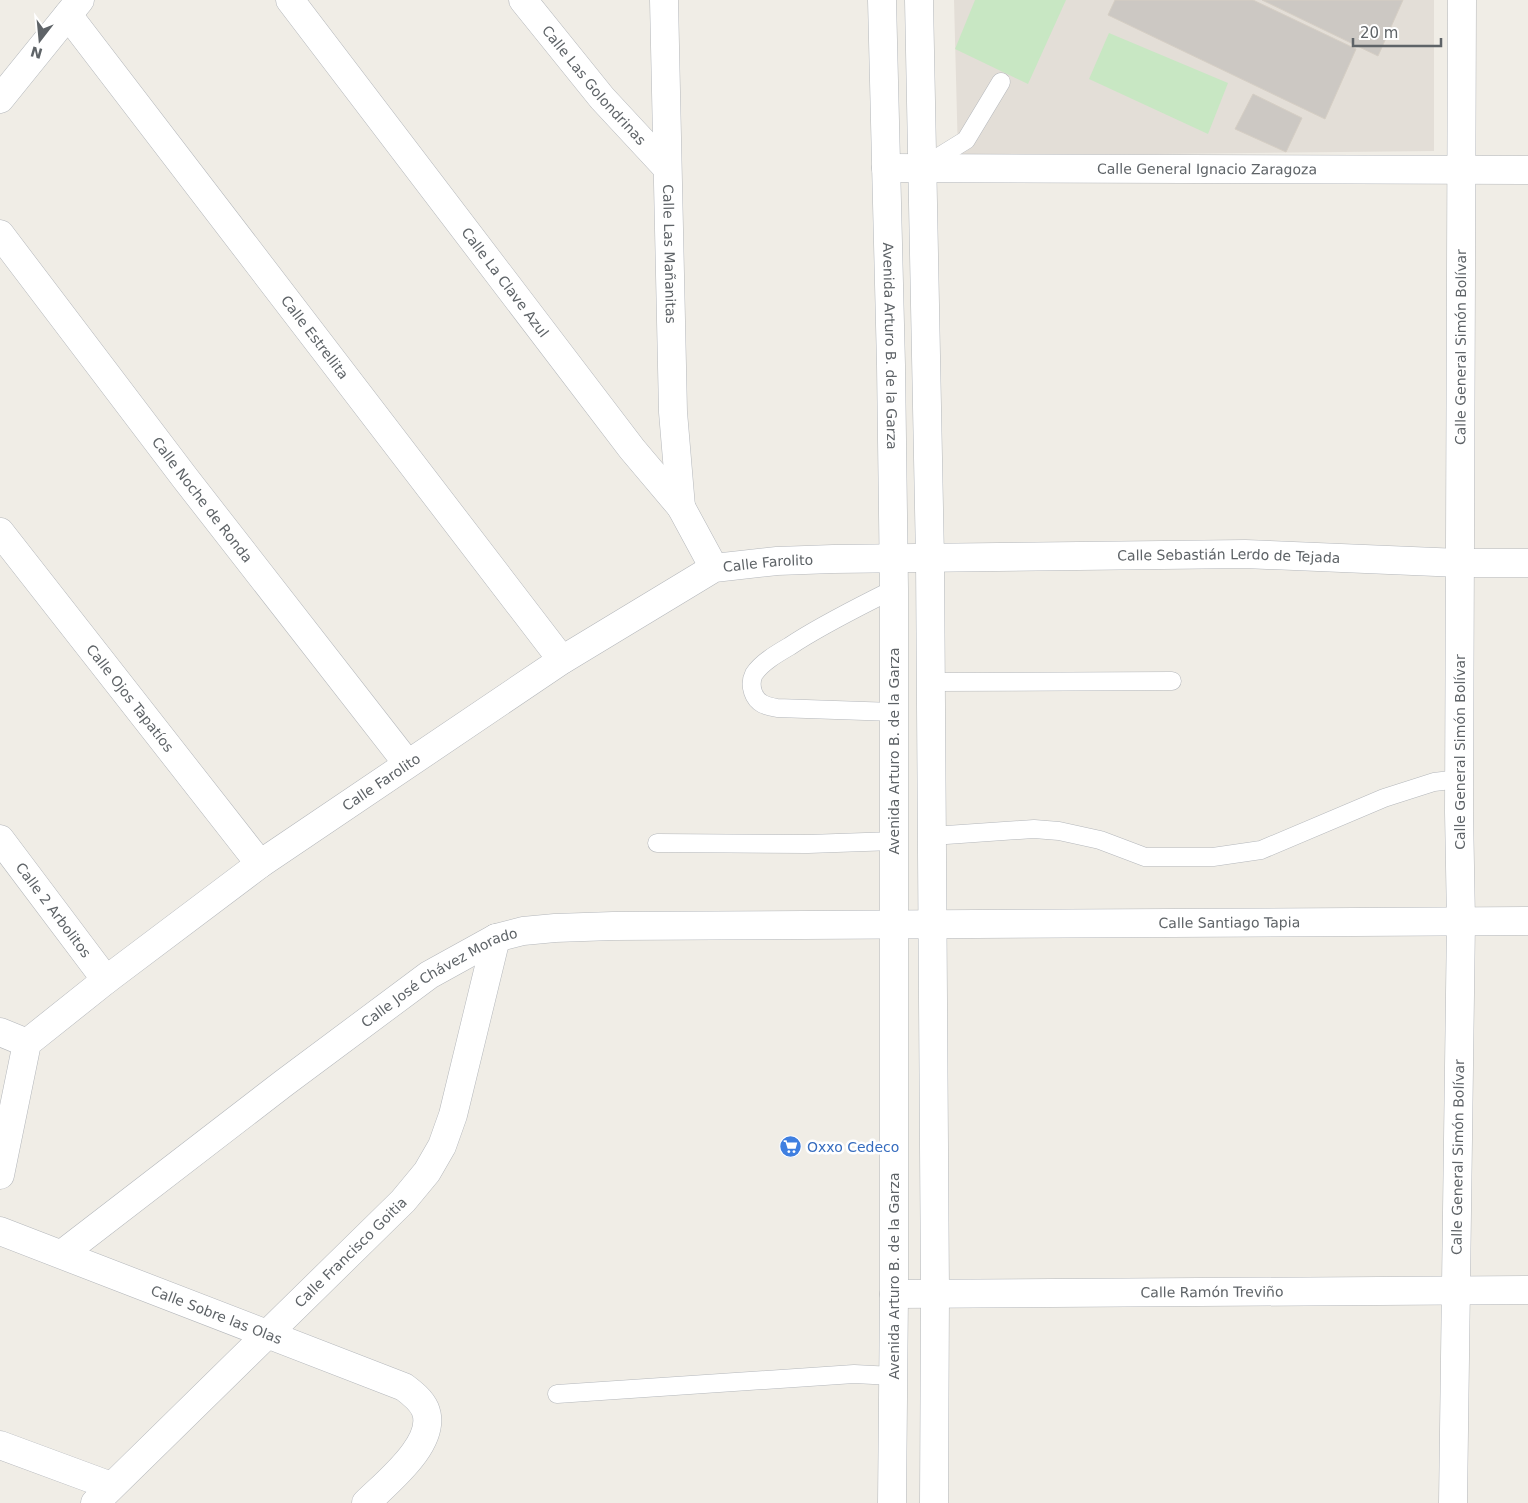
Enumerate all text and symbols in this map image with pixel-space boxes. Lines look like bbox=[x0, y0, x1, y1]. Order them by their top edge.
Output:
north arrow bbox=[15, 15, 65, 65]
scale bar bbox=[1353, 15, 1440, 47]
street label: Calle Las Golondrinas bbox=[539, 22, 649, 148]
text: 20 m bbox=[1360, 24, 1398, 42]
text: N bbox=[29, 43, 44, 62]
street label: Calle General Ignacio Zaragoza bbox=[1097, 161, 1317, 177]
street label: Calle Las Mañanitas bbox=[660, 184, 679, 324]
street label: Calle La Clave Azul bbox=[458, 224, 552, 340]
street label: Avenida Arturo B. de la Garza bbox=[880, 242, 900, 450]
street label: Calle General Simón Bolívar bbox=[1452, 249, 1469, 445]
street label: Calle Estrellita bbox=[278, 292, 352, 382]
street label: Calle Noche de Ronda bbox=[149, 434, 256, 566]
street label: Calle Sebastián Lerdo de Tejada bbox=[1117, 546, 1341, 566]
street label: Calle Farolito bbox=[722, 552, 813, 575]
street label: Calle Ojos Tapatíos bbox=[83, 641, 177, 755]
street label: Avenida Arturo B. de la Garza bbox=[886, 648, 902, 854]
street label: Calle General Simón Bolívar bbox=[1452, 654, 1468, 850]
street label: Calle Farolito bbox=[339, 750, 423, 814]
street label: Calle 2 Arbolitos bbox=[13, 860, 94, 961]
street label: Calle Santiago Tapia bbox=[1158, 914, 1300, 931]
street label: Calle José Chávez Morado bbox=[358, 925, 519, 1031]
street label: Calle General Simón Bolívar bbox=[1448, 1059, 1467, 1255]
supermarket icon: Oxxo Cedeco bbox=[779, 1135, 803, 1159]
place label: Oxxo Cedeco bbox=[807, 1139, 899, 1155]
street label: Avenida Arturo B. de la Garza bbox=[886, 1173, 902, 1379]
street label: Calle Francisco Goitia bbox=[291, 1194, 410, 1311]
street label: Calle Sobre las Olas bbox=[149, 1282, 284, 1347]
street label: Calle Ramón Treviño bbox=[1140, 1284, 1284, 1300]

